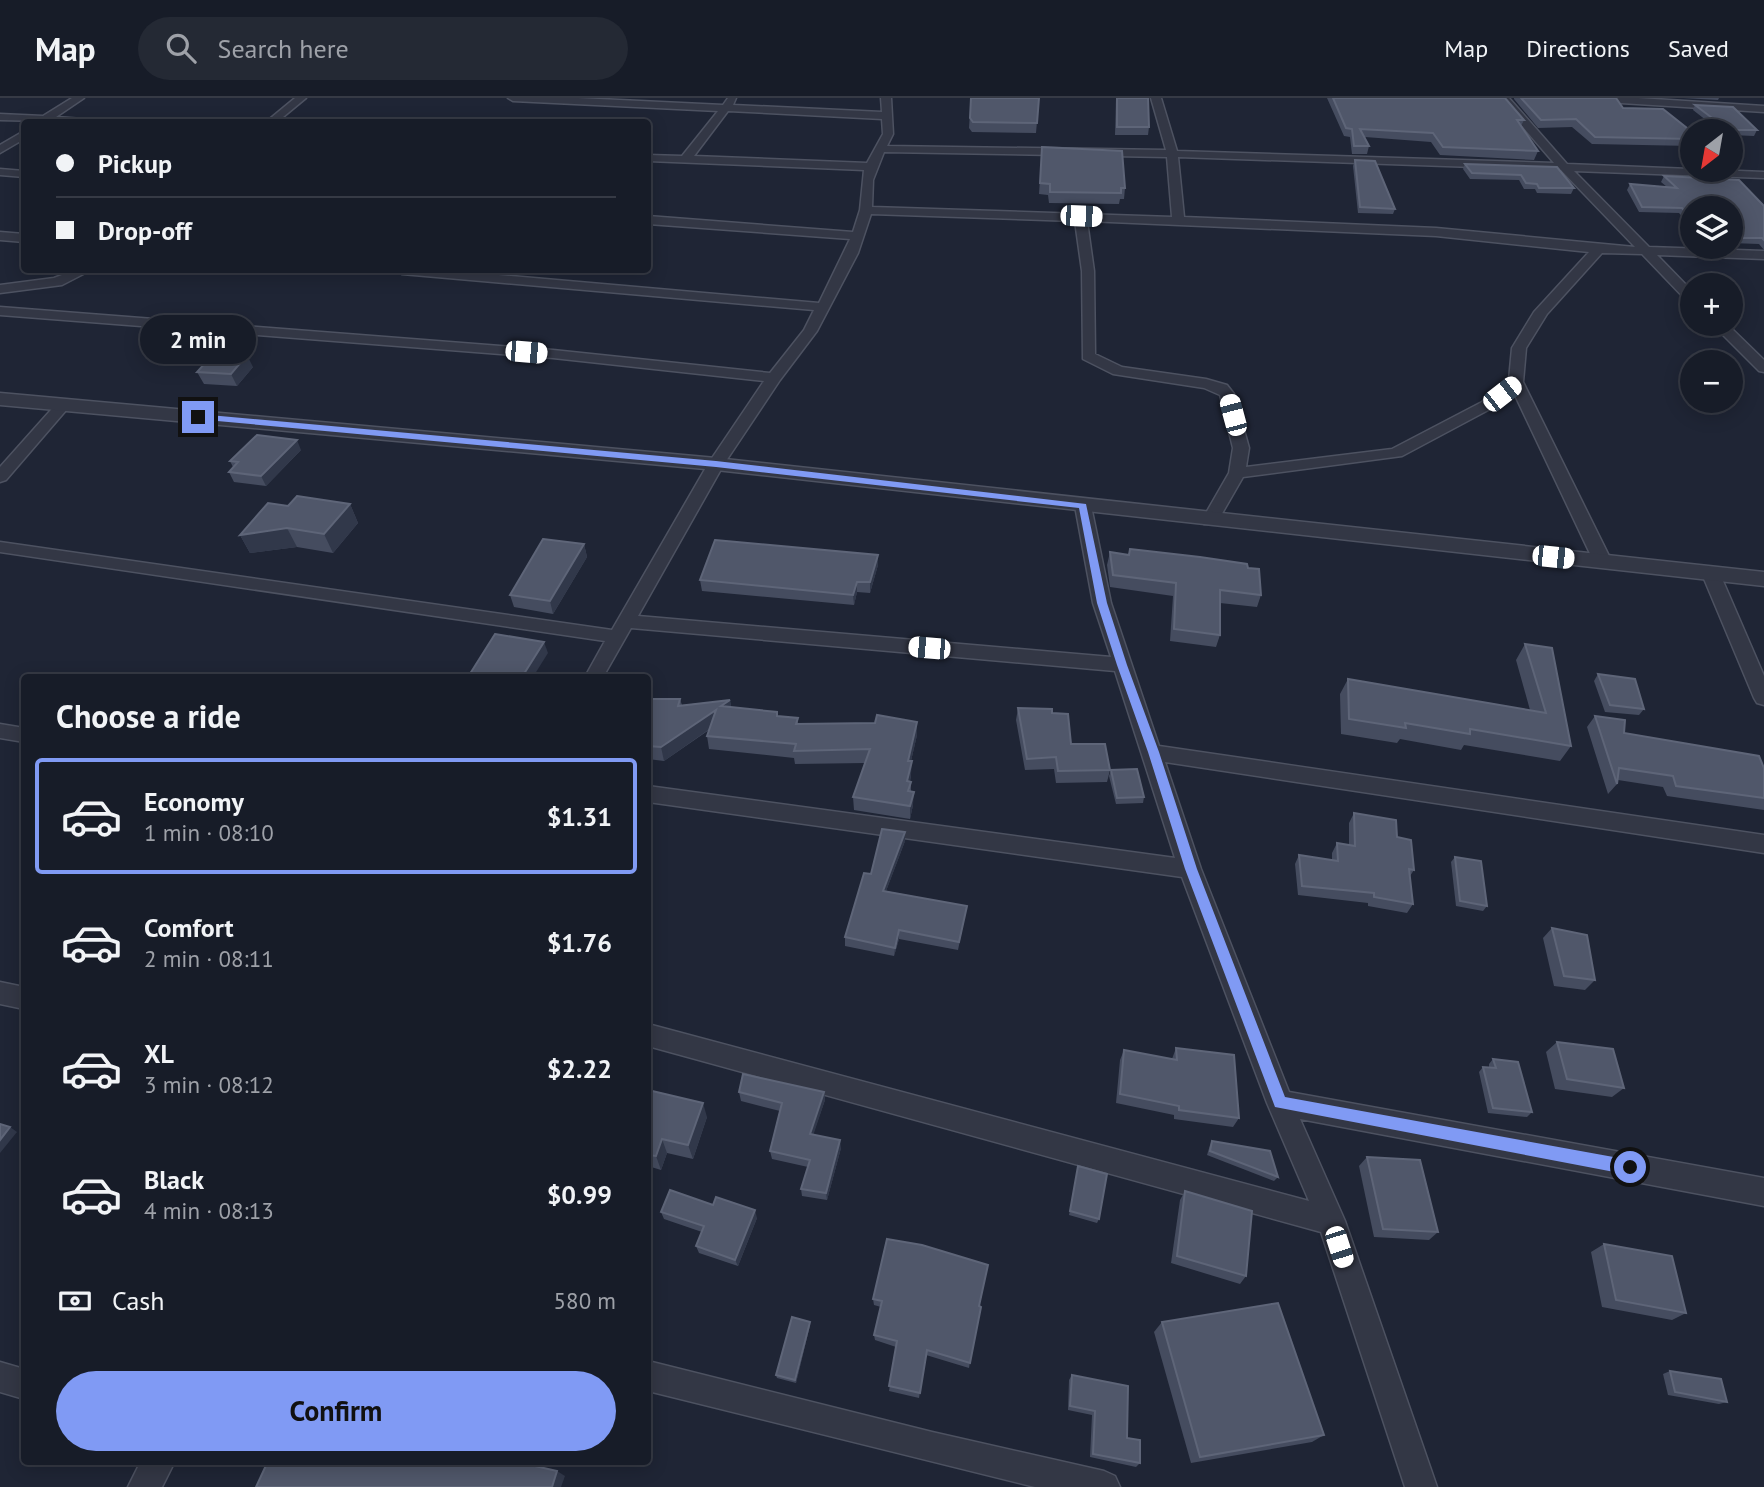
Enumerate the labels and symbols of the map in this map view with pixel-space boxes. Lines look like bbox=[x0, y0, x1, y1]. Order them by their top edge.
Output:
north arrow bbox=[1680, 119, 1743, 182]
car bbox=[1060, 205, 1103, 227]
callout: 2 min bbox=[140, 316, 256, 364]
car bbox=[505, 340, 548, 364]
car bbox=[1479, 373, 1526, 415]
car bbox=[1218, 392, 1249, 438]
route end bbox=[182, 401, 214, 433]
car bbox=[1532, 544, 1575, 570]
car bbox=[908, 636, 951, 660]
route start bbox=[1614, 1151, 1646, 1183]
car bbox=[1323, 1224, 1356, 1270]

